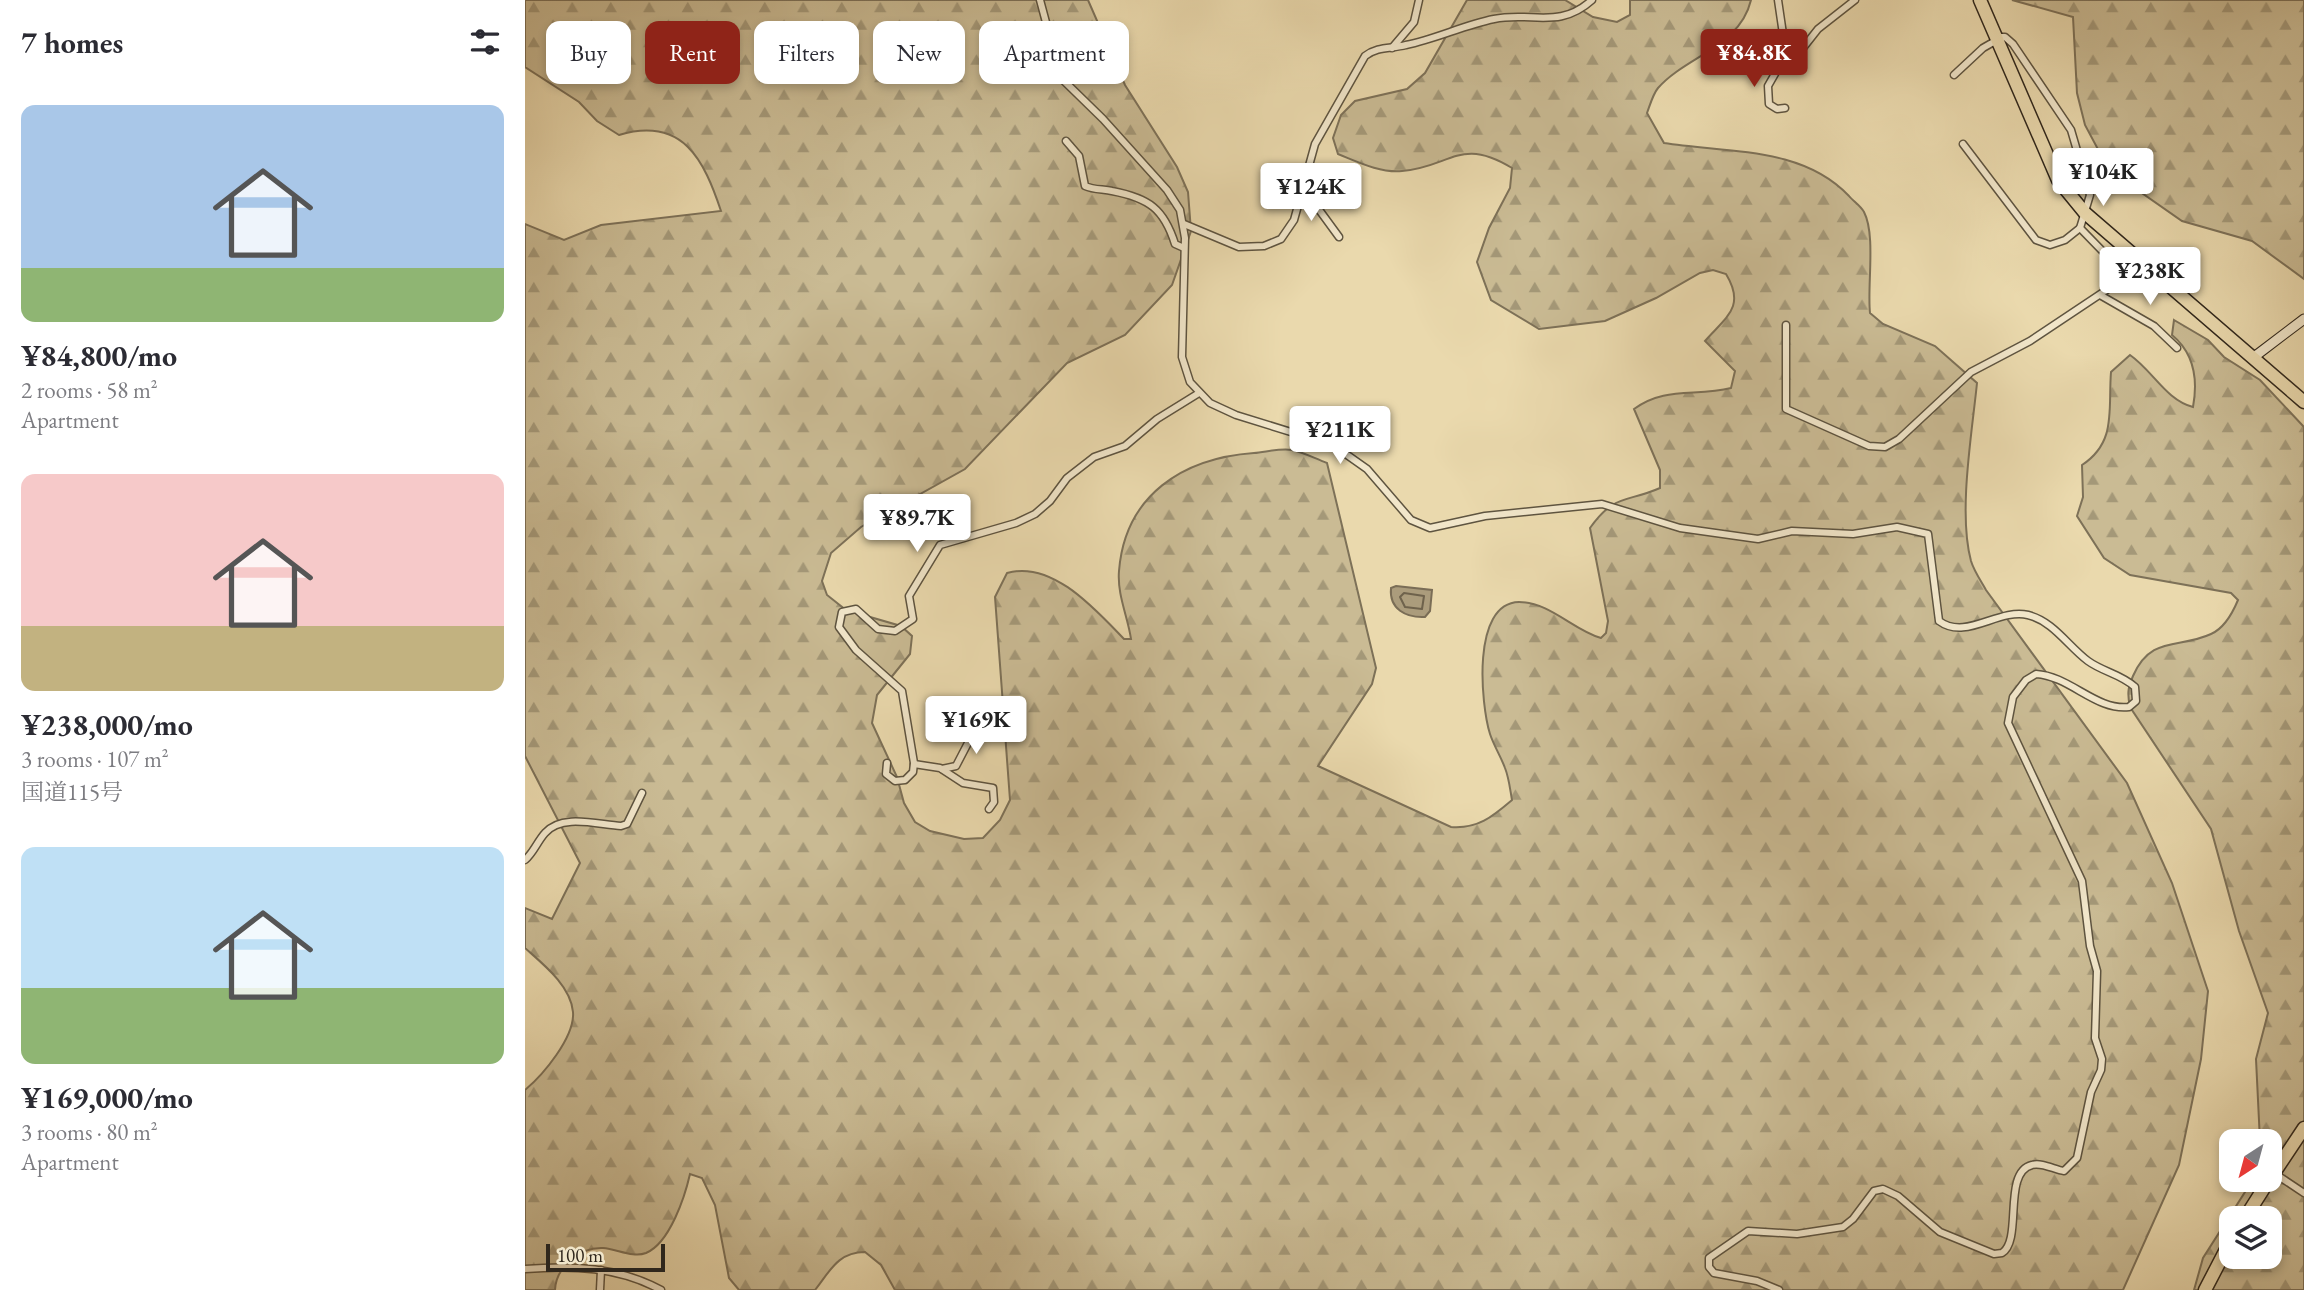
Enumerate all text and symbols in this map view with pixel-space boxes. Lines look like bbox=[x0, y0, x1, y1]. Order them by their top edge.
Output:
chip: Buy bbox=[546, 21, 631, 84]
chip: Rent bbox=[645, 21, 740, 84]
chip: Filters bbox=[754, 21, 859, 84]
chip: New bbox=[873, 21, 965, 84]
chip: Apartment bbox=[979, 21, 1129, 84]
text: 7 homes bbox=[21, 23, 123, 62]
icon: filters bbox=[466, 23, 504, 61]
pin: ¥84.8K bbox=[1697, 29, 1811, 89]
text: ¥84.8K bbox=[1717, 37, 1791, 67]
pin: ¥104K bbox=[2054, 148, 2152, 208]
icon: home bbox=[200, 150, 326, 276]
text: ¥104K bbox=[2068, 156, 2138, 186]
pin: ¥124K bbox=[1262, 164, 1360, 223]
text: ¥124K bbox=[1276, 171, 1346, 201]
pin: ¥238K bbox=[2101, 247, 2199, 307]
text: ¥238K bbox=[2115, 255, 2185, 285]
text: ¥84,800/mo bbox=[21, 336, 177, 375]
text: 2 rooms · 58 m² bbox=[21, 375, 158, 405]
text: Apartment bbox=[21, 405, 119, 435]
pin: ¥211K bbox=[1291, 406, 1389, 466]
text: ¥211K bbox=[1305, 414, 1375, 444]
pin: ¥89.7K bbox=[860, 494, 974, 554]
text: ¥89.7K bbox=[880, 502, 954, 532]
icon: home bbox=[200, 520, 326, 646]
pin: ¥169K bbox=[927, 696, 1025, 756]
text: ¥169K bbox=[941, 704, 1011, 734]
text: ¥238,000/mo bbox=[21, 705, 193, 744]
text: 3 rooms · 107 m² bbox=[21, 744, 169, 774]
text: 国道115号 bbox=[21, 777, 123, 807]
icon: home bbox=[200, 892, 326, 1018]
text: ¥169,000/mo bbox=[21, 1078, 193, 1117]
text: 3 rooms · 80 m² bbox=[21, 1117, 158, 1147]
north arrow bbox=[2219, 1129, 2282, 1192]
map controls bbox=[2219, 1129, 2282, 1269]
text: Apartment bbox=[21, 1147, 119, 1177]
button: layers bbox=[2219, 1206, 2282, 1269]
scale bar bbox=[546, 1241, 665, 1273]
text: 100 m bbox=[557, 1243, 603, 1268]

